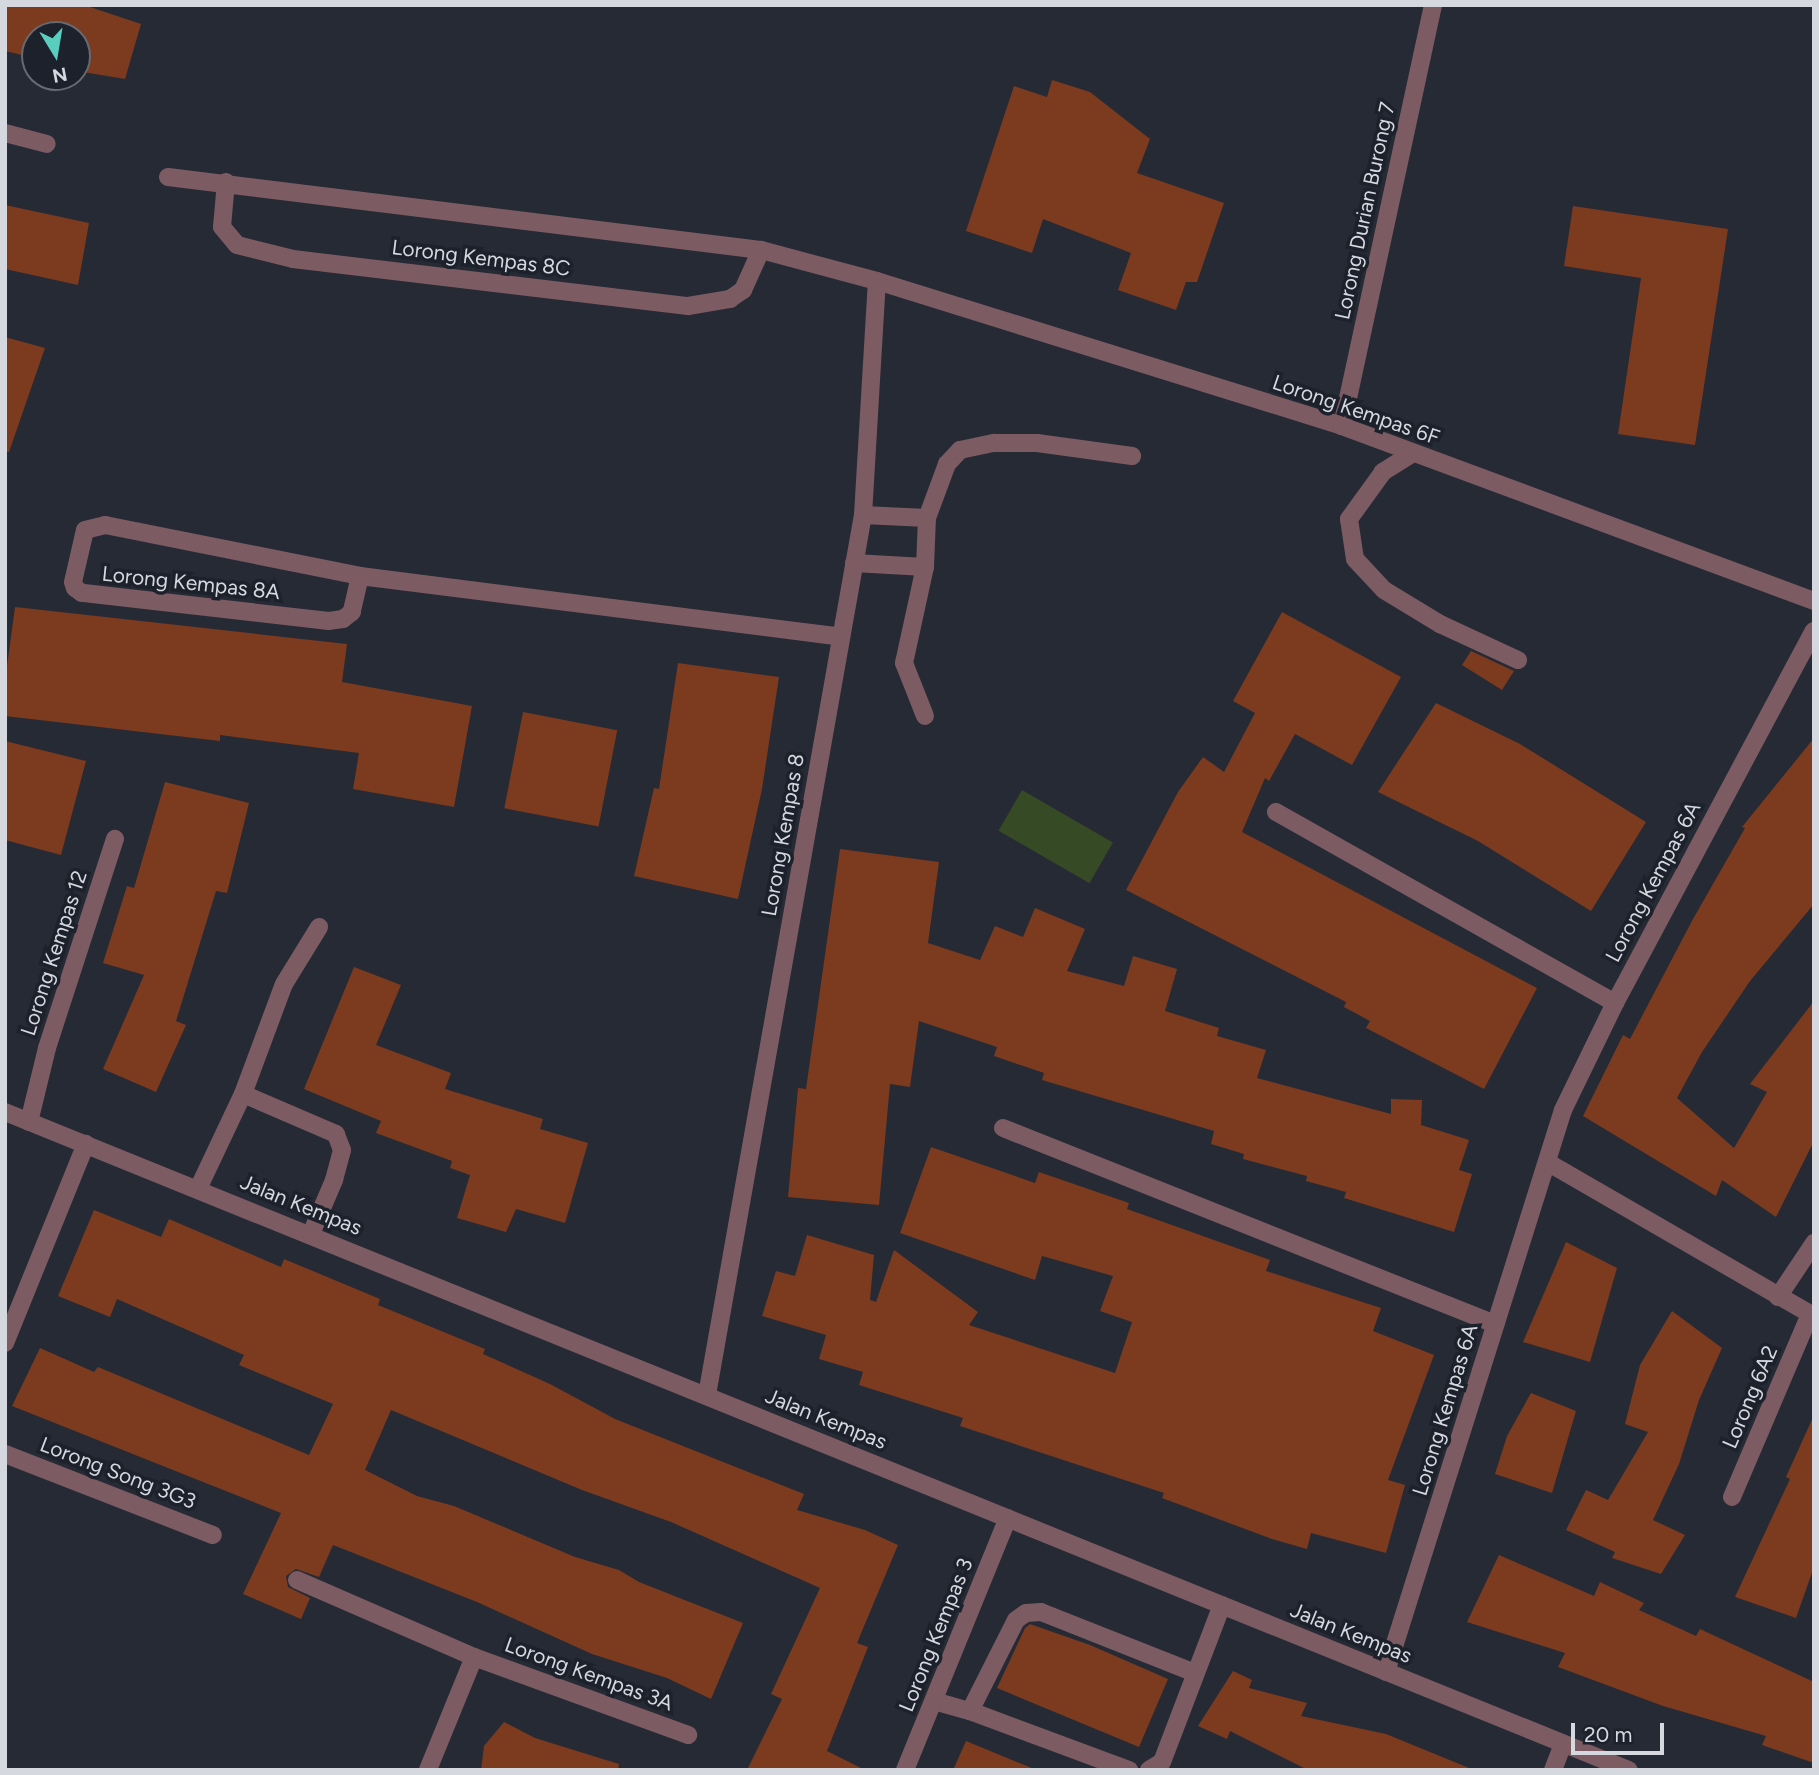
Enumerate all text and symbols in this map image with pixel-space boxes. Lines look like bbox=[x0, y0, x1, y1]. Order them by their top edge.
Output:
north arrow bbox=[21, 21, 91, 91]
text: N bbox=[50, 62, 69, 88]
street label: Lorong Durian Burong 7 bbox=[1330, 100, 1400, 322]
street label: Lorong Kempas 8C bbox=[390, 235, 572, 281]
street label: Lorong Kempas 6F bbox=[1269, 370, 1443, 450]
street label: Lorong Kempas 8A bbox=[101, 561, 281, 605]
street label: Lorong Kempas 8 bbox=[756, 752, 810, 918]
street label: Lorong Kempas 6A bbox=[1600, 798, 1706, 966]
street label: Lorong Kempas 12 bbox=[15, 867, 93, 1039]
street label: Jalan Kempas bbox=[237, 1169, 365, 1241]
street label: Lorong Kempas 6A bbox=[1407, 1321, 1483, 1499]
street label: Lorong 6A2 bbox=[1717, 1342, 1783, 1452]
street label: Jalan Kempas bbox=[762, 1383, 890, 1455]
street label: Lorong Song 3G3 bbox=[37, 1432, 199, 1514]
street label: Lorong Kempas 3 bbox=[894, 1555, 978, 1715]
street label: Jalan Kempas bbox=[1287, 1597, 1415, 1669]
street label: Lorong Kempas 3A bbox=[501, 1632, 677, 1716]
scale bar bbox=[1574, 1708, 1667, 1752]
text: 20 m bbox=[1584, 1722, 1632, 1747]

